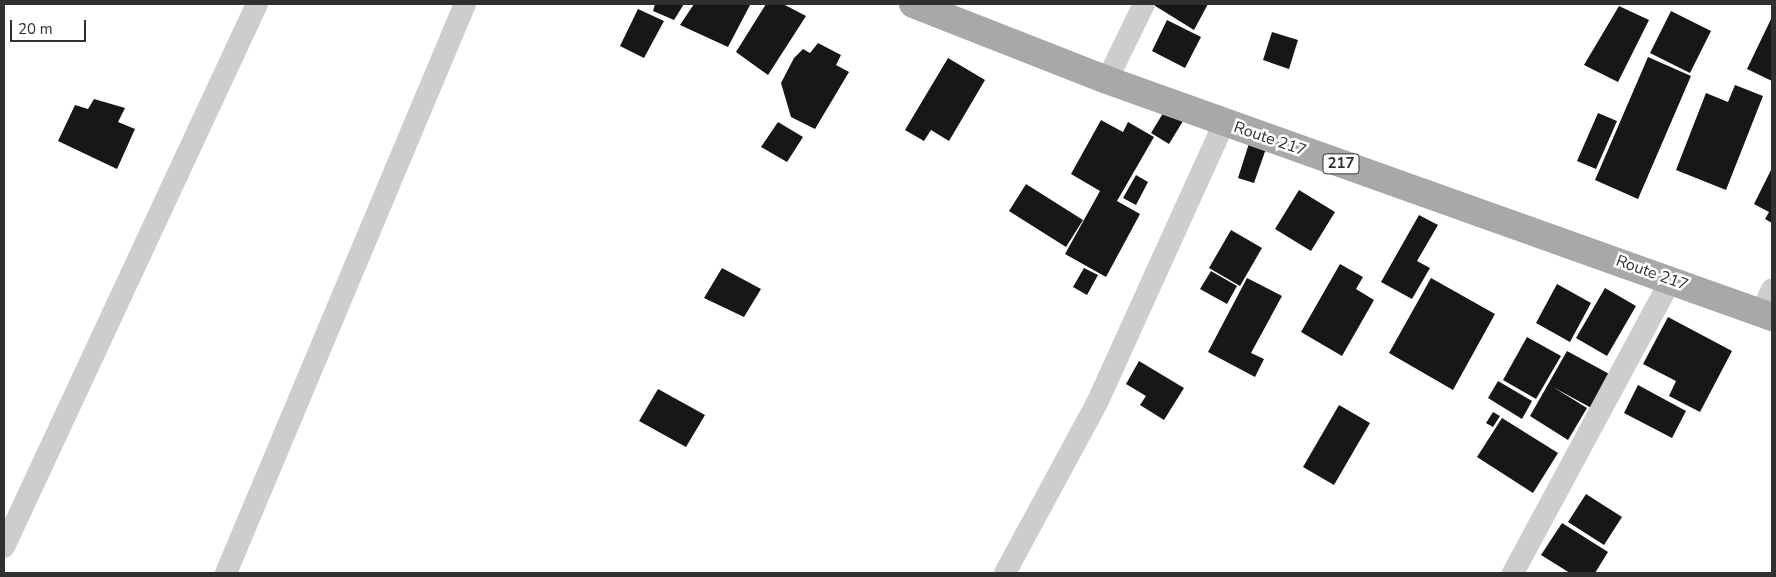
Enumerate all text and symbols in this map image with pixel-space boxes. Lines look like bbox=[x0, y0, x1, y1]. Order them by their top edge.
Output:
scale bar bbox=[12, 10, 89, 42]
text: 20 m bbox=[18, 19, 53, 39]
street label: Route 217 bbox=[1231, 118, 1309, 160]
road number: 217 bbox=[1322, 152, 1360, 176]
street label: Route 217 bbox=[1613, 251, 1691, 295]

